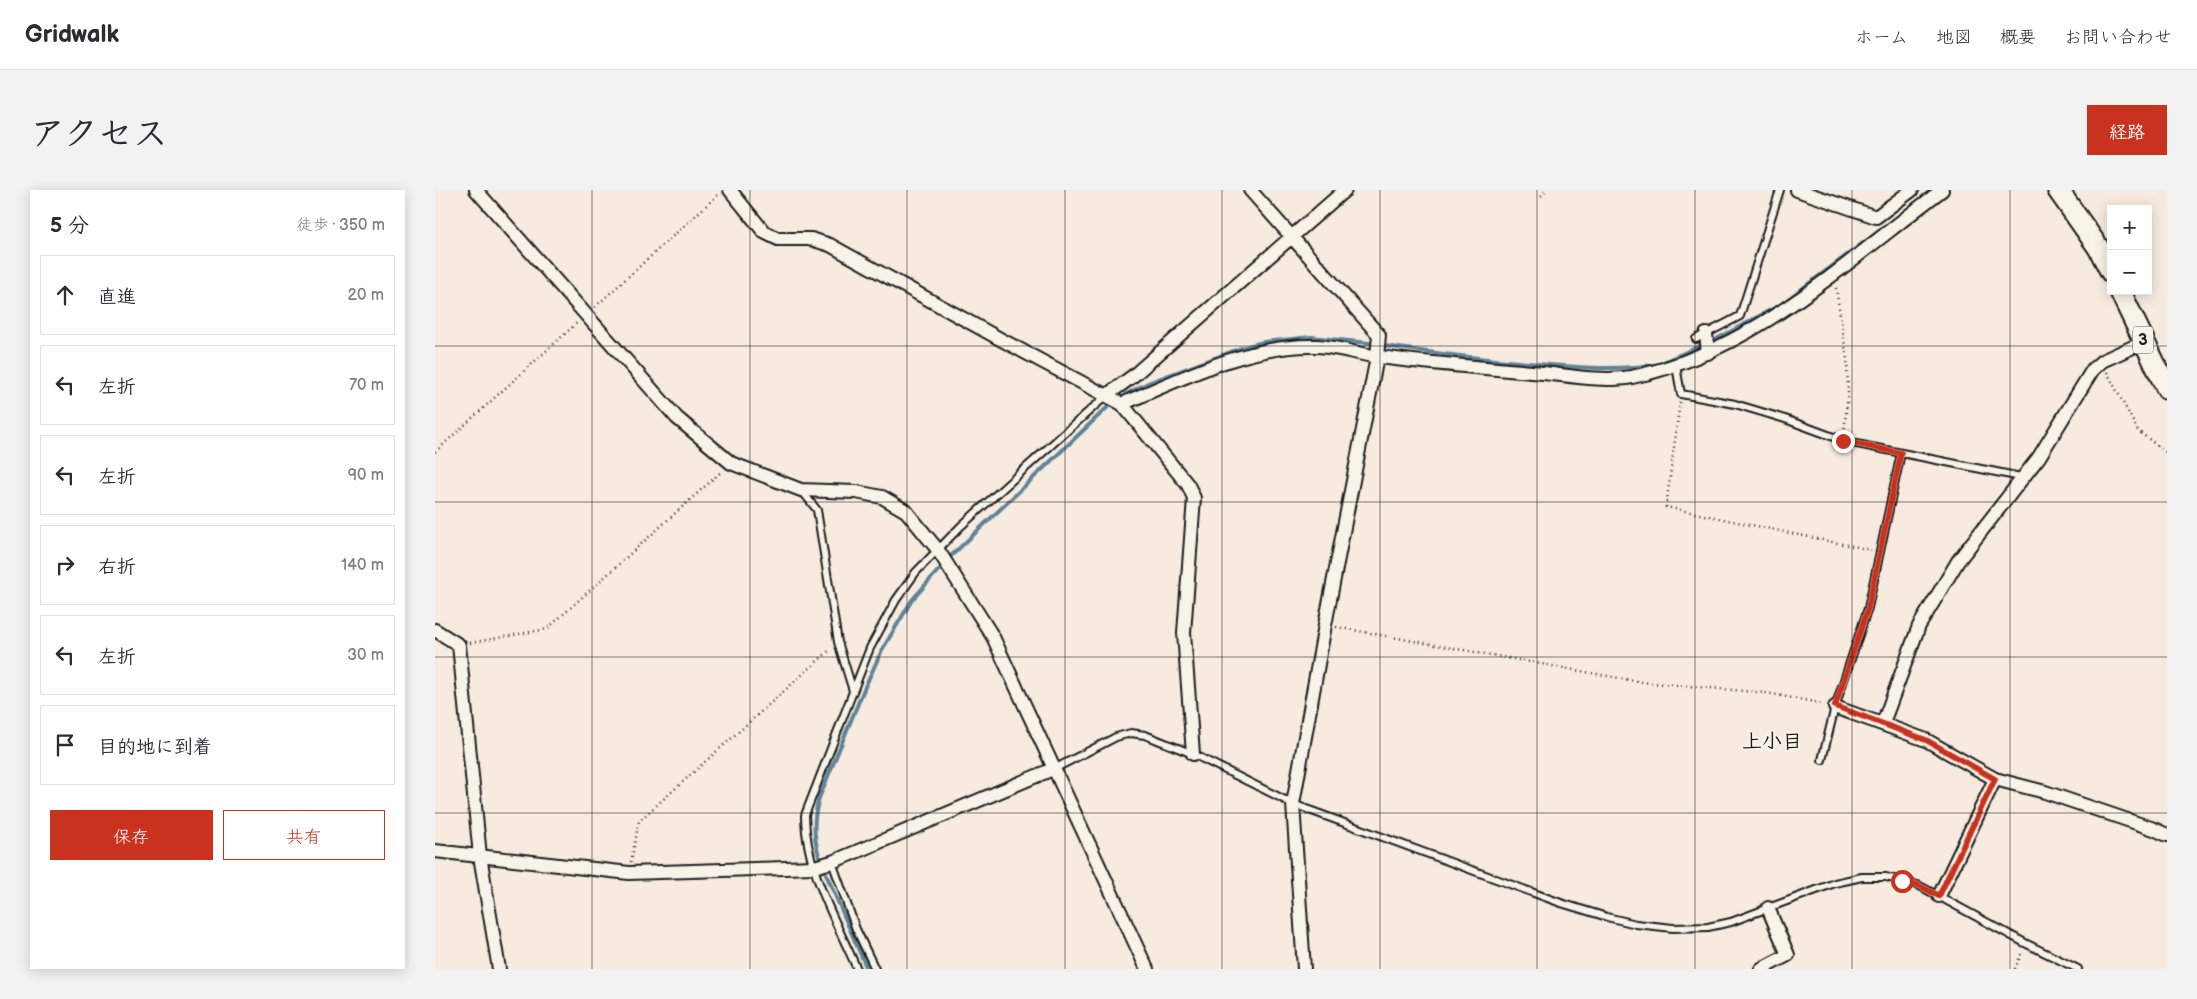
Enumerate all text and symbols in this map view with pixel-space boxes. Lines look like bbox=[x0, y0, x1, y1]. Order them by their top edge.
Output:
text: Gridwalk bbox=[25, 20, 119, 49]
text: ホーム bbox=[1855, 27, 1908, 48]
text: 地図 bbox=[1936, 27, 1972, 48]
text: 概要 bbox=[2000, 27, 2036, 48]
text: お問い合わせ bbox=[2064, 27, 2172, 48]
button: 経路 bbox=[2087, 105, 2167, 155]
text: アクセス bbox=[30, 113, 168, 156]
map controls bbox=[2107, 205, 2152, 295]
button: + bbox=[2107, 205, 2152, 250]
text: 5 分 bbox=[50, 213, 89, 238]
text: 徒歩 · 350 m bbox=[297, 216, 385, 235]
button: − bbox=[2107, 250, 2152, 295]
icon: ahead bbox=[51, 281, 79, 309]
text: 直進 bbox=[98, 286, 136, 309]
text: 20 m bbox=[348, 286, 384, 305]
road number: 3 bbox=[2133, 326, 2153, 354]
icon: left bbox=[51, 371, 79, 399]
text: 左折 bbox=[98, 376, 136, 399]
text: 70 m bbox=[349, 376, 384, 395]
route end bbox=[1832, 430, 1855, 453]
icon: left bbox=[51, 461, 79, 489]
text: 左折 bbox=[98, 466, 136, 489]
text: 90 m bbox=[348, 466, 384, 485]
icon: right bbox=[51, 551, 79, 579]
text: 右折 bbox=[98, 556, 136, 579]
text: 140 m bbox=[341, 556, 384, 575]
icon: left bbox=[51, 641, 79, 669]
text: 左折 bbox=[98, 646, 136, 669]
text: 30 m bbox=[347, 646, 384, 665]
district label: 上小目 bbox=[1742, 730, 1802, 754]
icon: arrive bbox=[51, 731, 79, 759]
text: 目的地に到着 bbox=[98, 736, 212, 759]
button: 保存 bbox=[50, 810, 213, 860]
button: 共有 bbox=[223, 810, 385, 860]
route start bbox=[1891, 870, 1914, 893]

